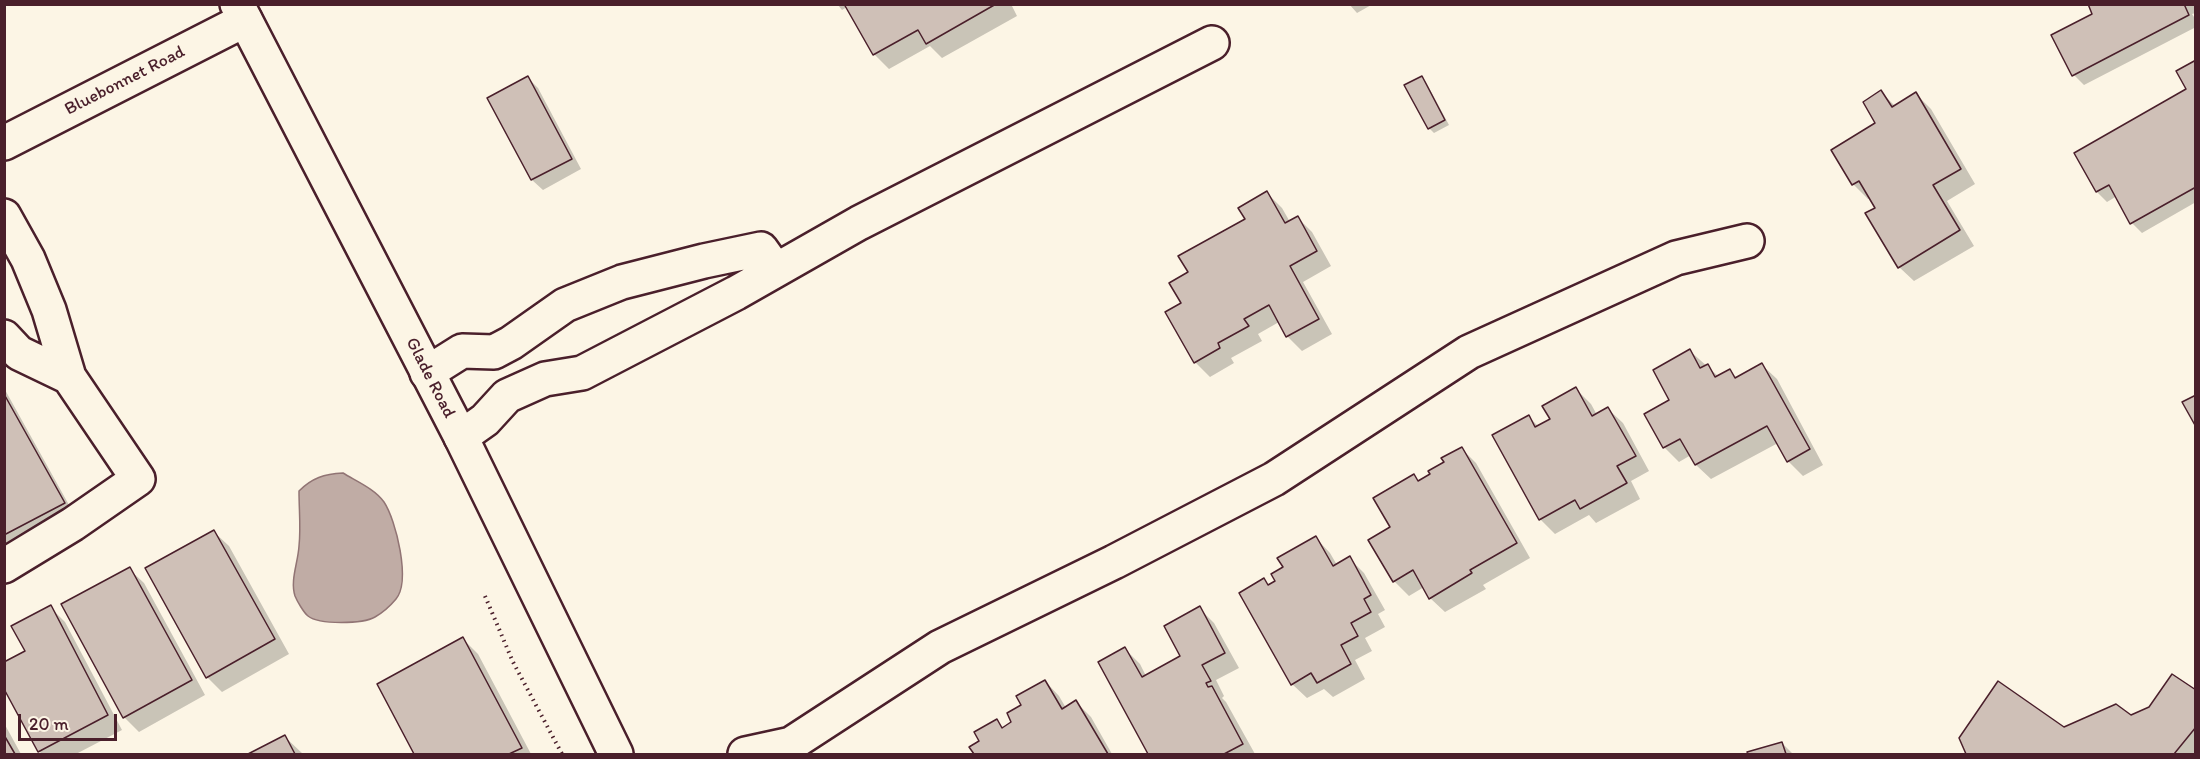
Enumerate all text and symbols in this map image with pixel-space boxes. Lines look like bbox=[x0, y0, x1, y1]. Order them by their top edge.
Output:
street label: Bluebonnet Road bbox=[61, 41, 189, 121]
street label: Glade Road bbox=[400, 334, 460, 422]
scale bar bbox=[21, 702, 120, 740]
text: 20 m bbox=[29, 713, 69, 735]

